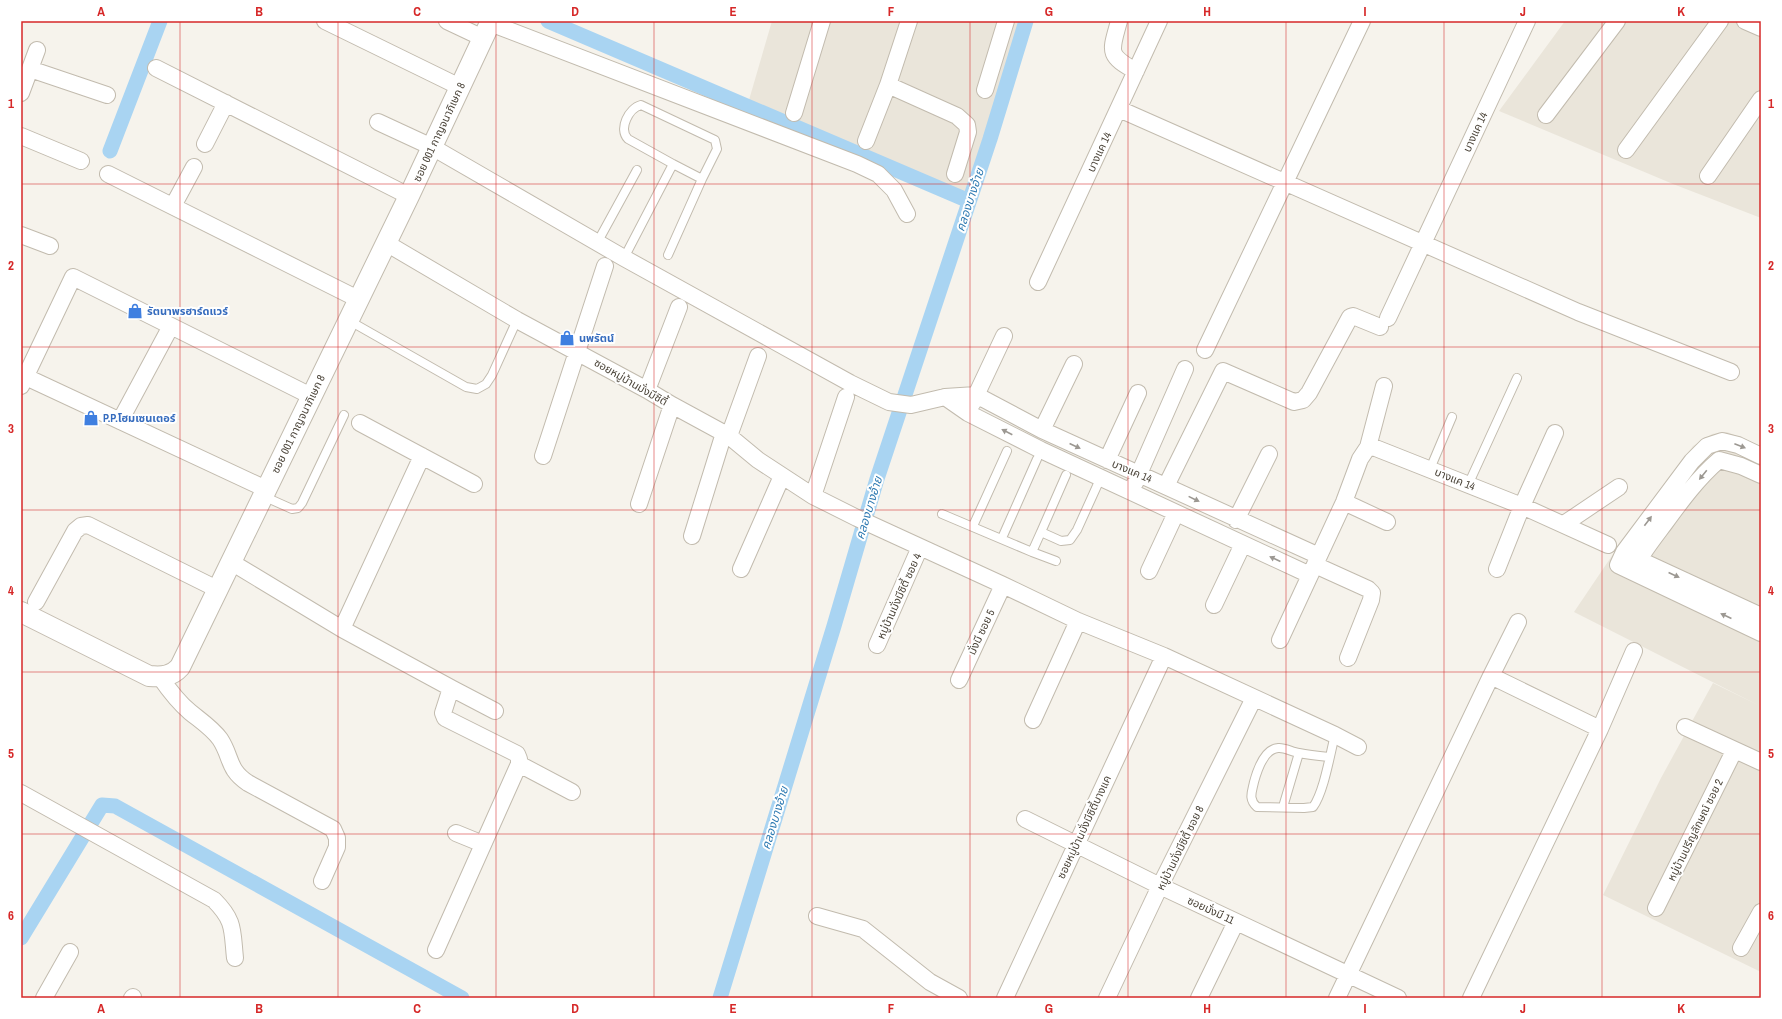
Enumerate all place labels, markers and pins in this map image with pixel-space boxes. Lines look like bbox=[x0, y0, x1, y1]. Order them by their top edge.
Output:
shop icon: รัตนาพรฮาร์ดแวร์ bbox=[126, 302, 144, 320]
place label: รัตนาพรฮาร์ดแวร์ bbox=[147, 304, 228, 318]
shop icon: นพรัตน์ bbox=[558, 329, 576, 347]
place label: นพรัตน์ bbox=[579, 331, 614, 345]
shop icon: P.P.โฮมเซนเตอร์ bbox=[82, 409, 100, 427]
place label: P.P.โฮมเซนเตอร์ bbox=[103, 411, 176, 425]

